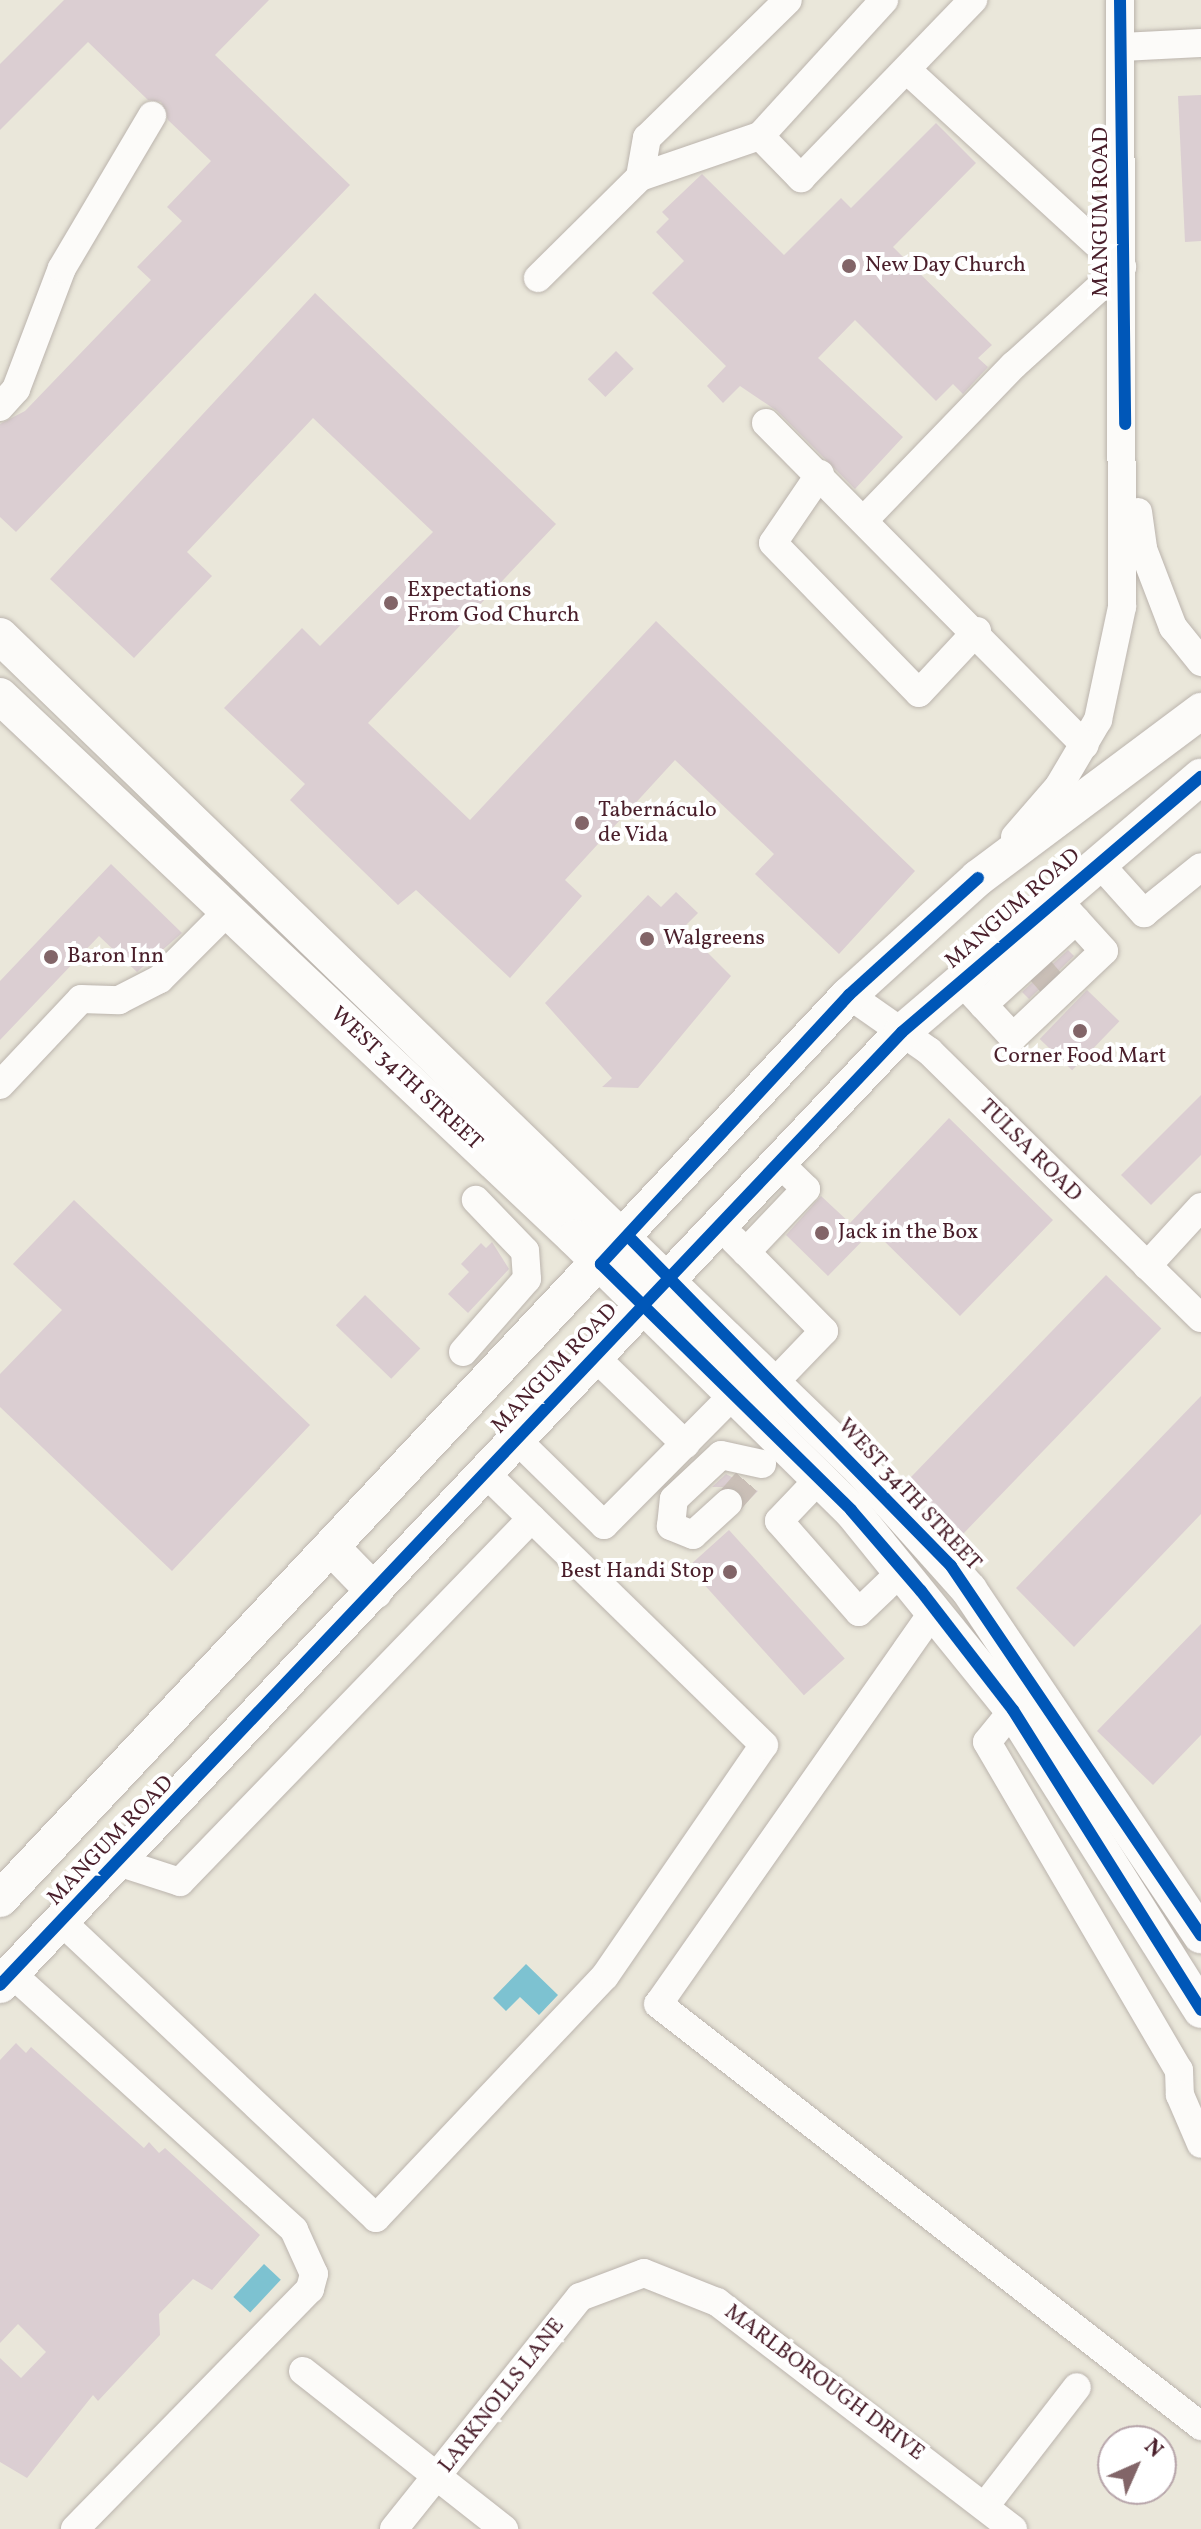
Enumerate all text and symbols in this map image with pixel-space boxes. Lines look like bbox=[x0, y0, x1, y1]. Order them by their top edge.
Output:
street label: MANGUM ROAD bbox=[1089, 127, 1115, 297]
place label: New Day Church bbox=[865, 253, 1027, 279]
marker: New Day Church bbox=[840, 257, 858, 275]
place label: Expectations From God Church bbox=[407, 577, 580, 628]
marker: Expectations From God Church bbox=[382, 594, 400, 612]
place label: Tabernáculo de Vida bbox=[598, 797, 717, 848]
marker: Tabernáculo de Vida bbox=[573, 814, 591, 832]
street label: MANGUM ROAD bbox=[940, 843, 1086, 975]
place label: Walgreens bbox=[663, 926, 765, 952]
marker: Walgreens bbox=[638, 930, 656, 948]
place label: Baron Inn bbox=[67, 944, 164, 970]
marker: Baron Inn bbox=[42, 948, 60, 966]
street label: WEST 34TH STREET bbox=[324, 1001, 488, 1157]
marker: Corner Food Mart bbox=[1071, 1022, 1089, 1040]
place label: Corner Food Mart bbox=[994, 1044, 1166, 1070]
street label: TULSA ROAD bbox=[973, 1094, 1087, 1208]
place label: Jack in the Box bbox=[838, 1220, 978, 1246]
marker: Jack in the Box bbox=[813, 1224, 831, 1242]
street label: MANGUM ROAD bbox=[486, 1299, 624, 1439]
street label: WEST 34TH STREET bbox=[831, 1413, 987, 1577]
place label: Best Handi Stop bbox=[560, 1559, 714, 1585]
marker: Best Handi Stop bbox=[721, 1563, 739, 1581]
street label: MANGUM ROAD bbox=[42, 1771, 180, 1911]
street label: MARLBOROUGH DRIVE bbox=[719, 2299, 929, 2467]
street label: LARKNOLLS LANE bbox=[434, 2314, 570, 2478]
north arrow bbox=[1097, 2425, 1177, 2505]
text: N bbox=[1136, 2432, 1170, 2466]

